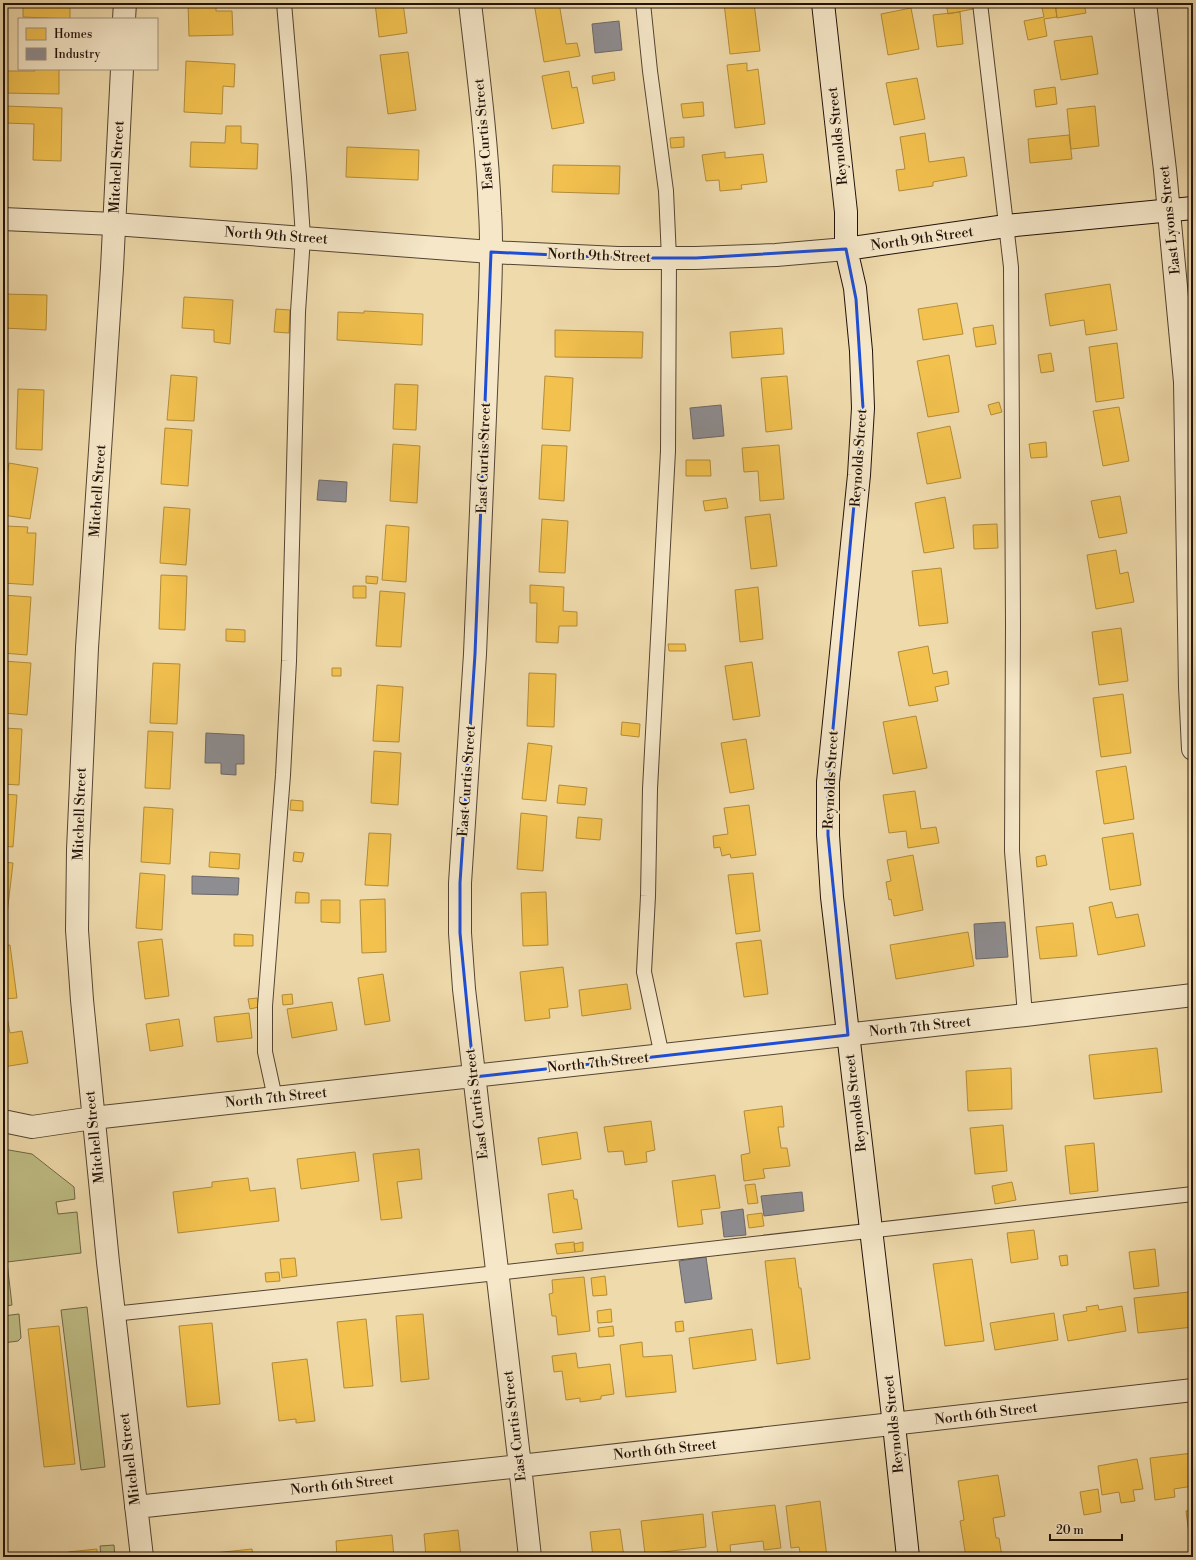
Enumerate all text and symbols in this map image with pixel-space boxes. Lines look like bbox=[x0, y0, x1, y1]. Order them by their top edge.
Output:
legend bbox=[18, 18, 158, 70]
text: Homes bbox=[54, 27, 92, 42]
text: Industry bbox=[54, 47, 101, 62]
street label: East Curtis Street bbox=[470, 78, 498, 190]
street label: Reynolds Street bbox=[824, 86, 852, 186]
street label: Mitchell Street bbox=[106, 120, 128, 214]
street label: East Lyons Street bbox=[1155, 165, 1185, 275]
street label: North 9th Street bbox=[224, 223, 328, 249]
street label: North 9th Street bbox=[869, 223, 975, 255]
street label: North 9th Street bbox=[547, 245, 651, 267]
street label: East Curtis Street bbox=[473, 402, 495, 514]
street label: Reynolds Street bbox=[847, 408, 871, 508]
street label: Mitchell Street bbox=[86, 444, 110, 538]
street label: East Curtis Street bbox=[454, 725, 480, 837]
street label: Reynolds Street bbox=[819, 730, 843, 830]
street label: Mitchell Street bbox=[69, 767, 91, 861]
street label: North 7th Street bbox=[868, 1013, 972, 1041]
street label: East Curtis Street bbox=[461, 1048, 493, 1160]
street label: North 7th Street bbox=[546, 1049, 650, 1077]
street label: Reynolds Street bbox=[841, 1053, 871, 1153]
street label: North 7th Street bbox=[224, 1084, 328, 1112]
street label: Mitchell Street bbox=[81, 1090, 109, 1184]
street label: East Curtis Street bbox=[499, 1370, 531, 1482]
street label: Reynolds Street bbox=[880, 1374, 908, 1474]
street label: North 6th Street bbox=[933, 1399, 1039, 1429]
street label: Mitchell Street bbox=[115, 1412, 145, 1506]
street label: North 6th Street bbox=[612, 1436, 718, 1464]
street label: North 6th Street bbox=[289, 1471, 395, 1499]
scale bar bbox=[1050, 1516, 1122, 1542]
text: 20 m bbox=[1056, 1523, 1084, 1538]

